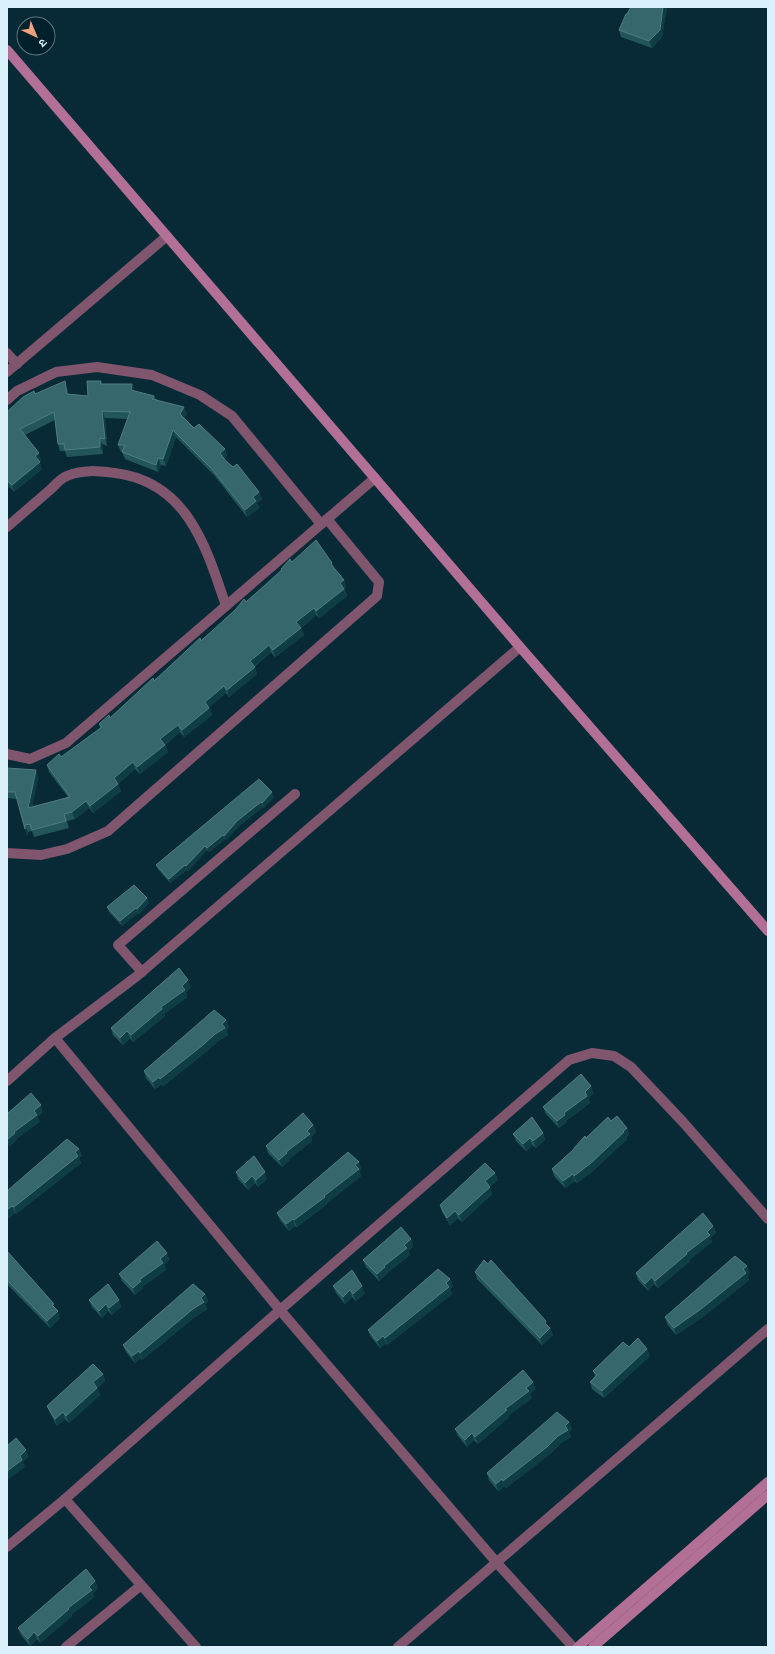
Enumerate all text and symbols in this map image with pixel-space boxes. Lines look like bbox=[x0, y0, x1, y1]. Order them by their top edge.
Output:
north arrow bbox=[16, 16, 56, 56]
text: उ bbox=[35, 36, 49, 50]

